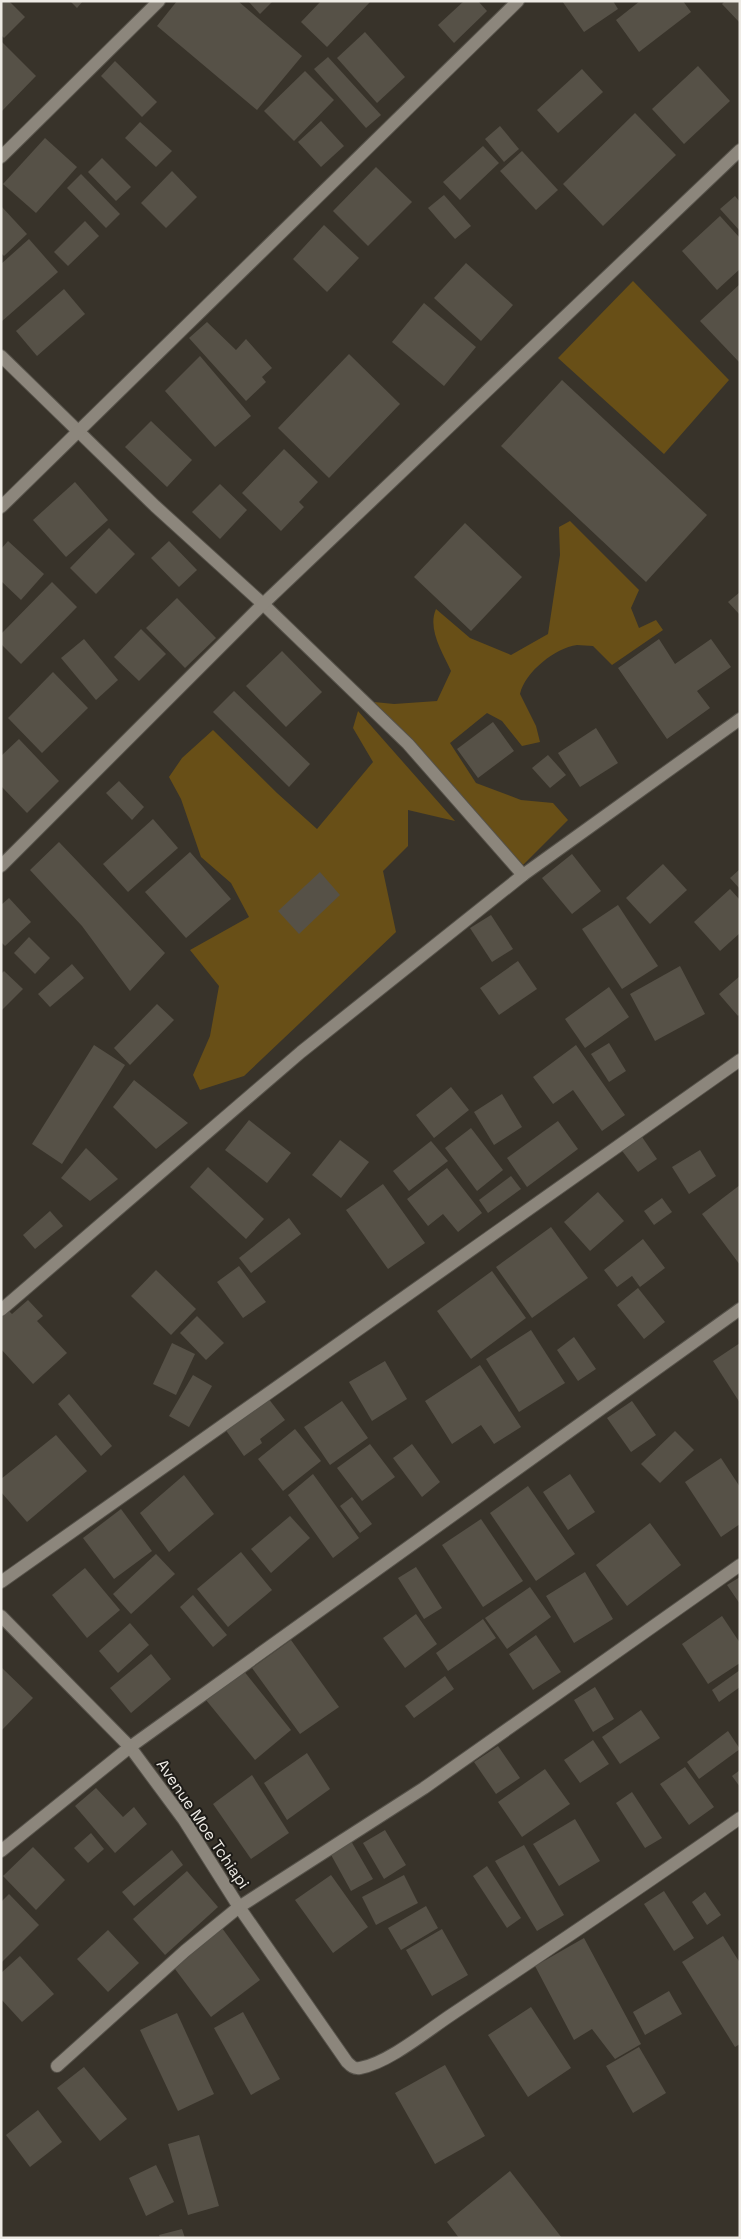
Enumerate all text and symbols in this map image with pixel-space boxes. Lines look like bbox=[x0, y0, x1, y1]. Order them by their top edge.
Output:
street label: Avenue Moe Tchiapi bbox=[152, 1755, 254, 1893]

